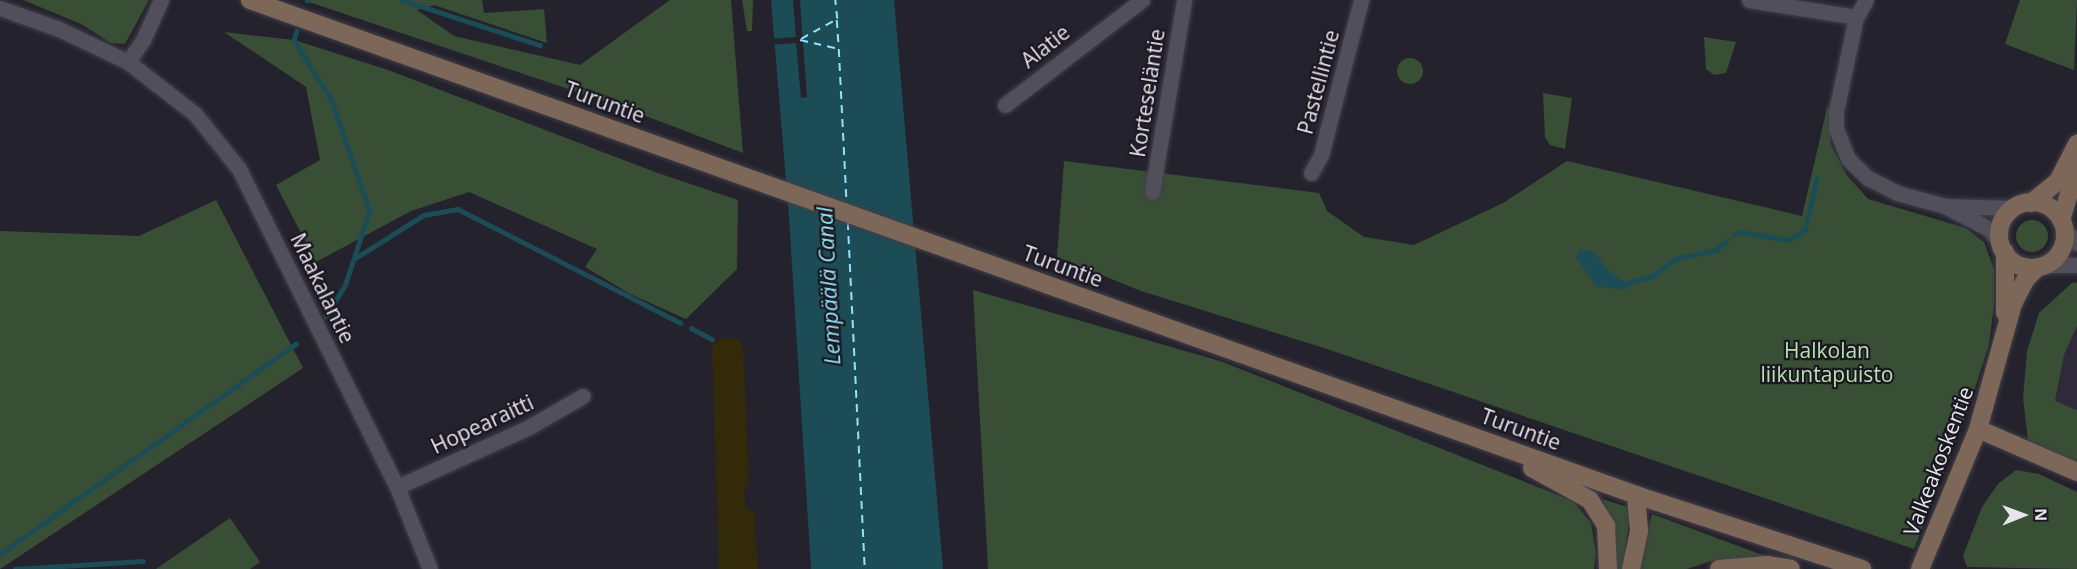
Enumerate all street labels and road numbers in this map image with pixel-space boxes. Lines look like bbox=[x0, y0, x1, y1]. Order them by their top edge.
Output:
street label: Alatie bbox=[1016, 19, 1074, 73]
street label: Korteseläntie bbox=[1124, 27, 1170, 159]
street label: Pastellintie bbox=[1292, 27, 1344, 137]
street label: Turuntie bbox=[562, 76, 648, 128]
street label: Maakalantie bbox=[286, 229, 360, 347]
street label: Turuntie bbox=[1020, 240, 1106, 292]
street label: Valkeakoskentie bbox=[1898, 383, 1978, 539]
street label: Hopearaitti bbox=[427, 389, 537, 459]
street label: Turuntie bbox=[1478, 403, 1564, 455]

